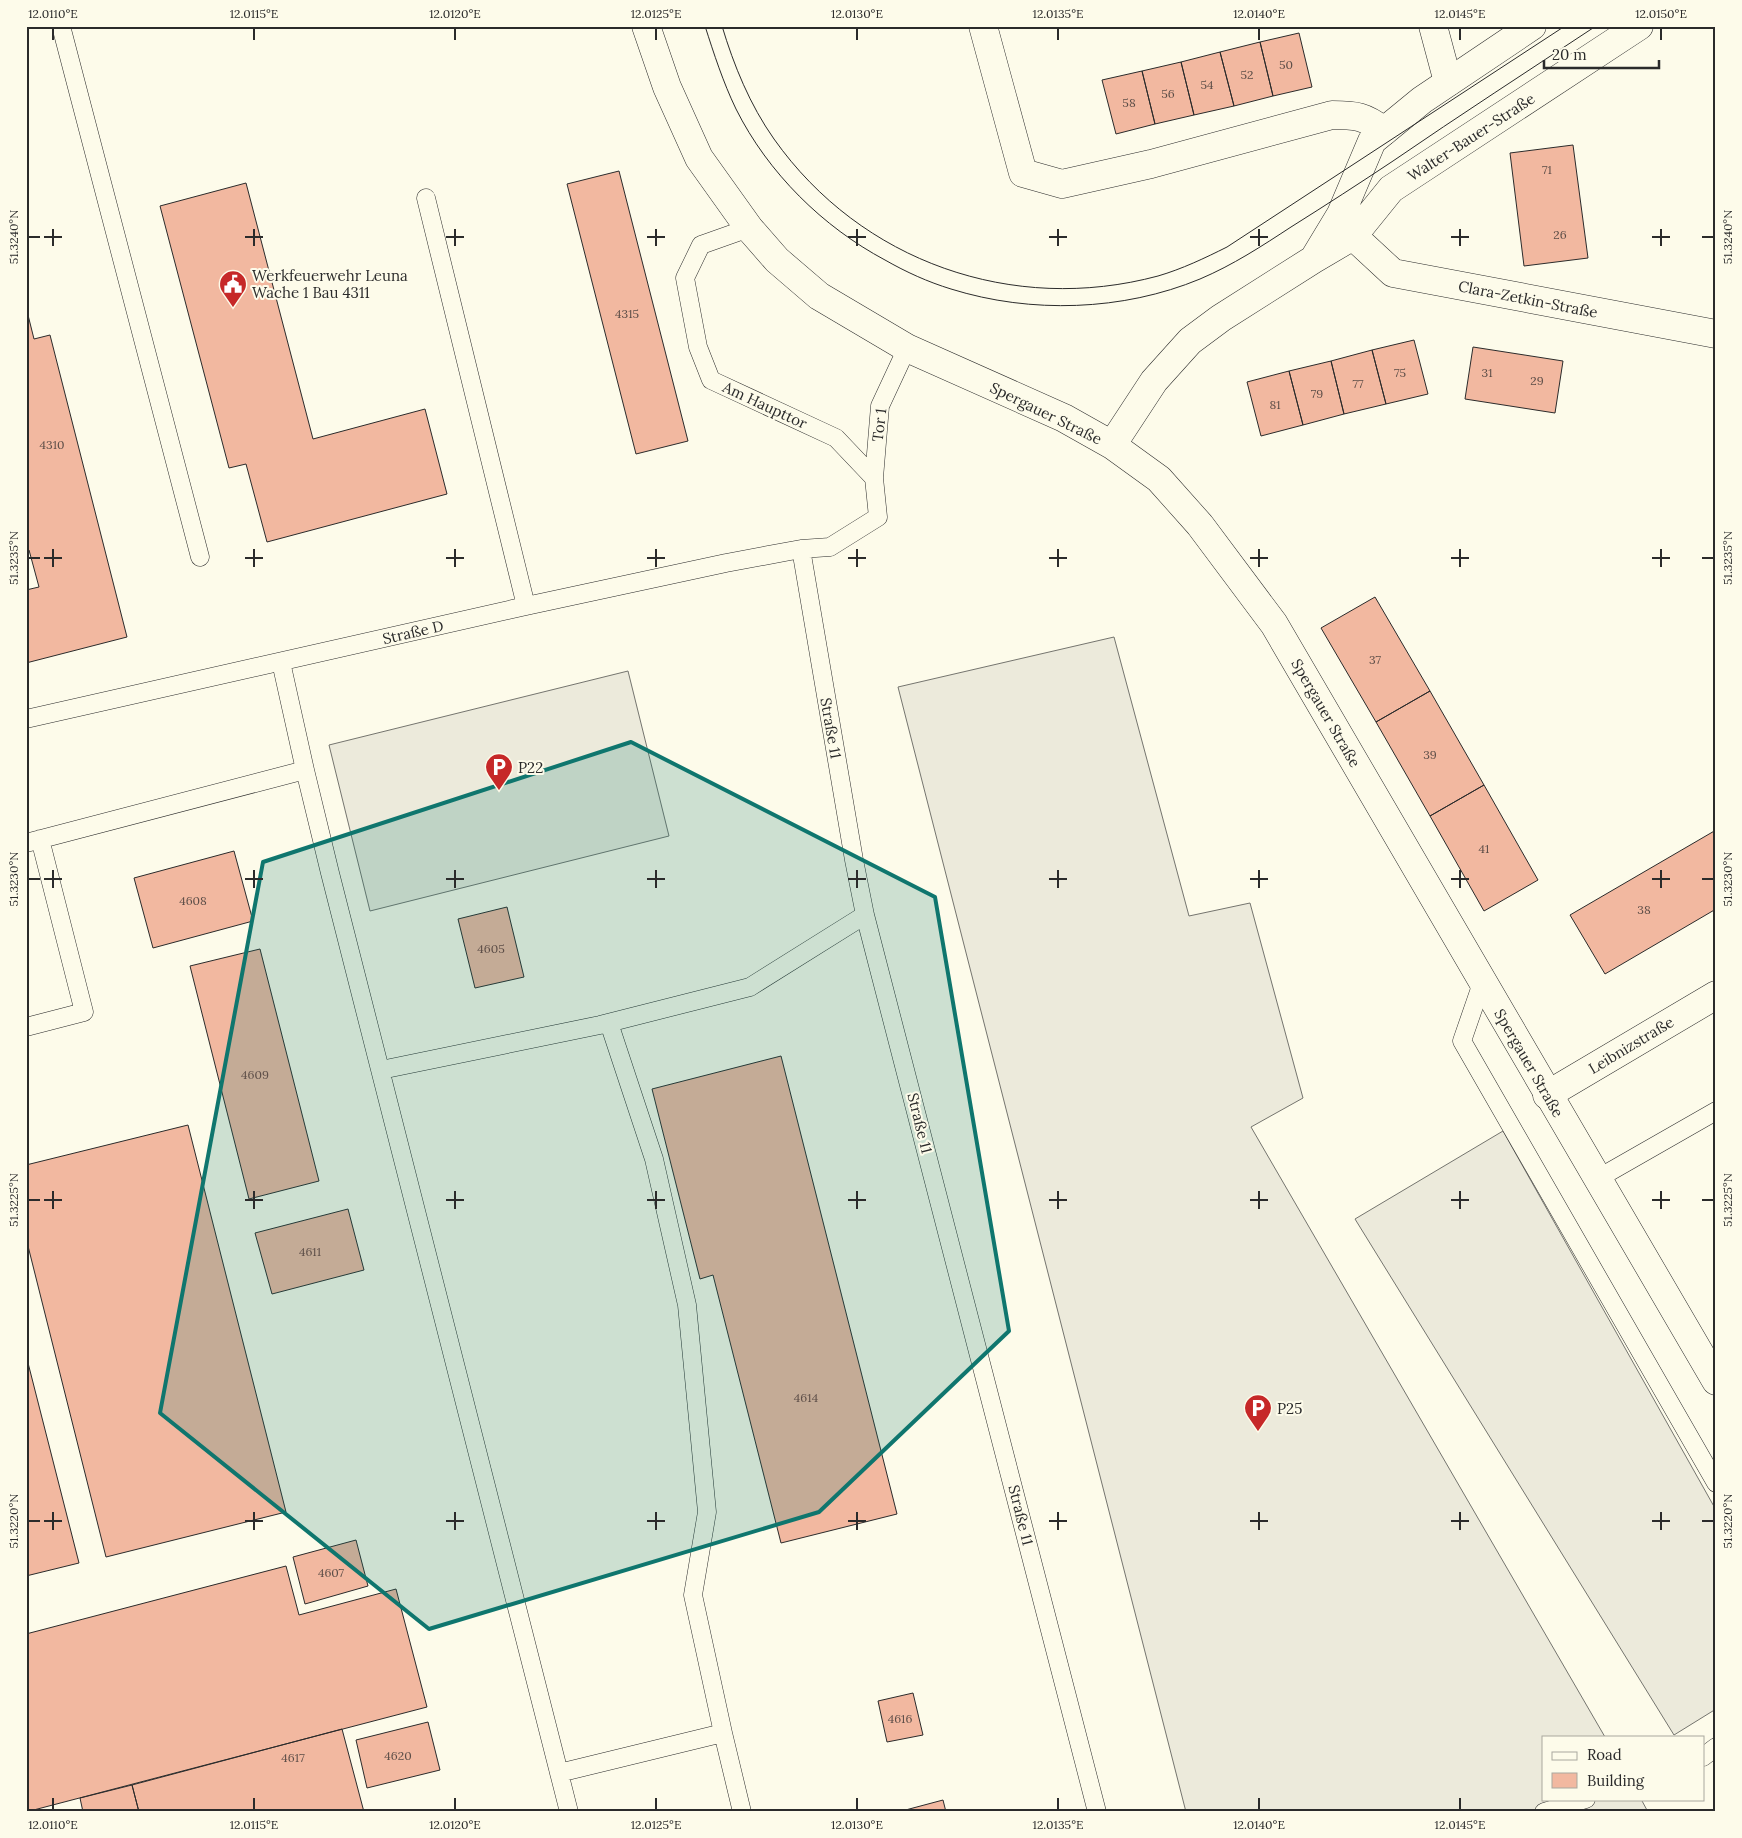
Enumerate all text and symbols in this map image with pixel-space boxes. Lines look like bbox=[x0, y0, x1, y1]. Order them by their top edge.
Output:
text: 12.0110°E bbox=[28, 6, 78, 21]
text: 12.0115°E bbox=[230, 6, 278, 21]
text: 12.0120°E bbox=[429, 6, 481, 21]
text: 12.0125°E bbox=[631, 6, 681, 21]
text: 12.0130°E bbox=[831, 6, 883, 21]
text: 12.0135°E bbox=[1033, 6, 1083, 21]
text: 12.0140°E bbox=[1233, 6, 1285, 21]
text: 12.0145°E bbox=[1435, 6, 1485, 21]
text: 12.0150°E bbox=[1635, 6, 1687, 21]
scale bar bbox=[1544, 38, 1660, 70]
text: 20 m bbox=[1552, 45, 1587, 64]
house number: 50 bbox=[1279, 57, 1293, 72]
house number: 52 bbox=[1241, 67, 1253, 82]
house number: 54 bbox=[1200, 77, 1214, 92]
house number: 56 bbox=[1161, 86, 1175, 101]
street label: Walter-Bauer-Straße bbox=[1404, 89, 1538, 185]
house number: 58 bbox=[1122, 95, 1136, 110]
house number: 71 bbox=[1542, 162, 1552, 177]
text: 51.3240°N bbox=[6, 210, 21, 264]
text: 51.3240°N bbox=[1720, 210, 1735, 264]
house number: 26 bbox=[1553, 227, 1567, 242]
place label: Werkfeuerwehr Leuna Wache 1 Bau 4311 bbox=[252, 266, 408, 302]
public building icon: Werkfeuerwehr Leuna Wache 1 Bau 4311 bbox=[218, 269, 248, 308]
street label: Clara-Zetkin-Straße bbox=[1457, 276, 1599, 322]
house number: 4315 bbox=[615, 306, 639, 321]
house number: 75 bbox=[1394, 365, 1406, 380]
house number: 31 bbox=[1481, 365, 1493, 380]
house number: 29 bbox=[1530, 373, 1544, 388]
house number: 77 bbox=[1352, 376, 1364, 391]
street label: Am Haupttor bbox=[719, 377, 811, 433]
street label: Spergauer Straße bbox=[987, 378, 1105, 448]
house number: 79 bbox=[1311, 386, 1323, 401]
house number: 81 bbox=[1269, 397, 1281, 412]
street label: Tor 1 bbox=[868, 407, 890, 443]
house number: 4310 bbox=[39, 437, 65, 452]
text: 51.3235°N bbox=[6, 531, 21, 585]
text: 51.3235°N bbox=[1720, 531, 1735, 585]
street label: Straße D bbox=[381, 616, 445, 648]
house number: 37 bbox=[1369, 652, 1381, 667]
street label: Spergauer Straße bbox=[1287, 655, 1365, 771]
street label: Straße 11 bbox=[816, 696, 846, 760]
house number: 39 bbox=[1423, 747, 1437, 762]
parking icon: P22 bbox=[484, 752, 514, 791]
place label: P22 bbox=[518, 758, 543, 777]
house number: 41 bbox=[1479, 841, 1489, 856]
text: 51.3230°N bbox=[6, 852, 21, 906]
text: 51.3230°N bbox=[1720, 852, 1735, 906]
house number: 4608 bbox=[179, 893, 207, 908]
house number: 38 bbox=[1637, 902, 1651, 917]
house number: 4605 bbox=[477, 941, 505, 956]
street label: Spergauer Straße bbox=[1490, 1005, 1568, 1121]
street label: Leibnizstraße bbox=[1585, 1012, 1677, 1078]
house number: 4609 bbox=[241, 1067, 269, 1082]
street label: Straße 11 bbox=[903, 1091, 937, 1155]
text: 51.3225°N bbox=[6, 1173, 21, 1227]
text: 51.3225°N bbox=[1720, 1173, 1735, 1227]
house number: 4611 bbox=[299, 1244, 321, 1259]
house number: 4614 bbox=[794, 1390, 819, 1405]
parking icon: P25 bbox=[1243, 1393, 1273, 1432]
place label: P25 bbox=[1277, 1399, 1302, 1418]
street label: Straße 11 bbox=[1004, 1483, 1038, 1547]
text: 51.3220°N bbox=[6, 1494, 21, 1548]
text: 51.3220°N bbox=[1720, 1494, 1735, 1548]
house number: 4607 bbox=[318, 1565, 345, 1580]
house number: 4616 bbox=[888, 1711, 912, 1726]
legend bbox=[1542, 1736, 1704, 1800]
text: Road bbox=[1587, 1745, 1622, 1764]
house number: 4620 bbox=[384, 1748, 412, 1763]
house number: 4617 bbox=[281, 1750, 305, 1765]
text: Building bbox=[1587, 1771, 1645, 1790]
text: 12.0110°E bbox=[28, 1817, 78, 1832]
text: 12.0115°E bbox=[230, 1817, 278, 1832]
text: 12.0120°E bbox=[429, 1817, 481, 1832]
text: 12.0125°E bbox=[631, 1817, 681, 1832]
text: 12.0130°E bbox=[831, 1817, 883, 1832]
text: 12.0135°E bbox=[1033, 1817, 1083, 1832]
text: 12.0140°E bbox=[1233, 1817, 1285, 1832]
text: 12.0145°E bbox=[1435, 1817, 1485, 1832]

